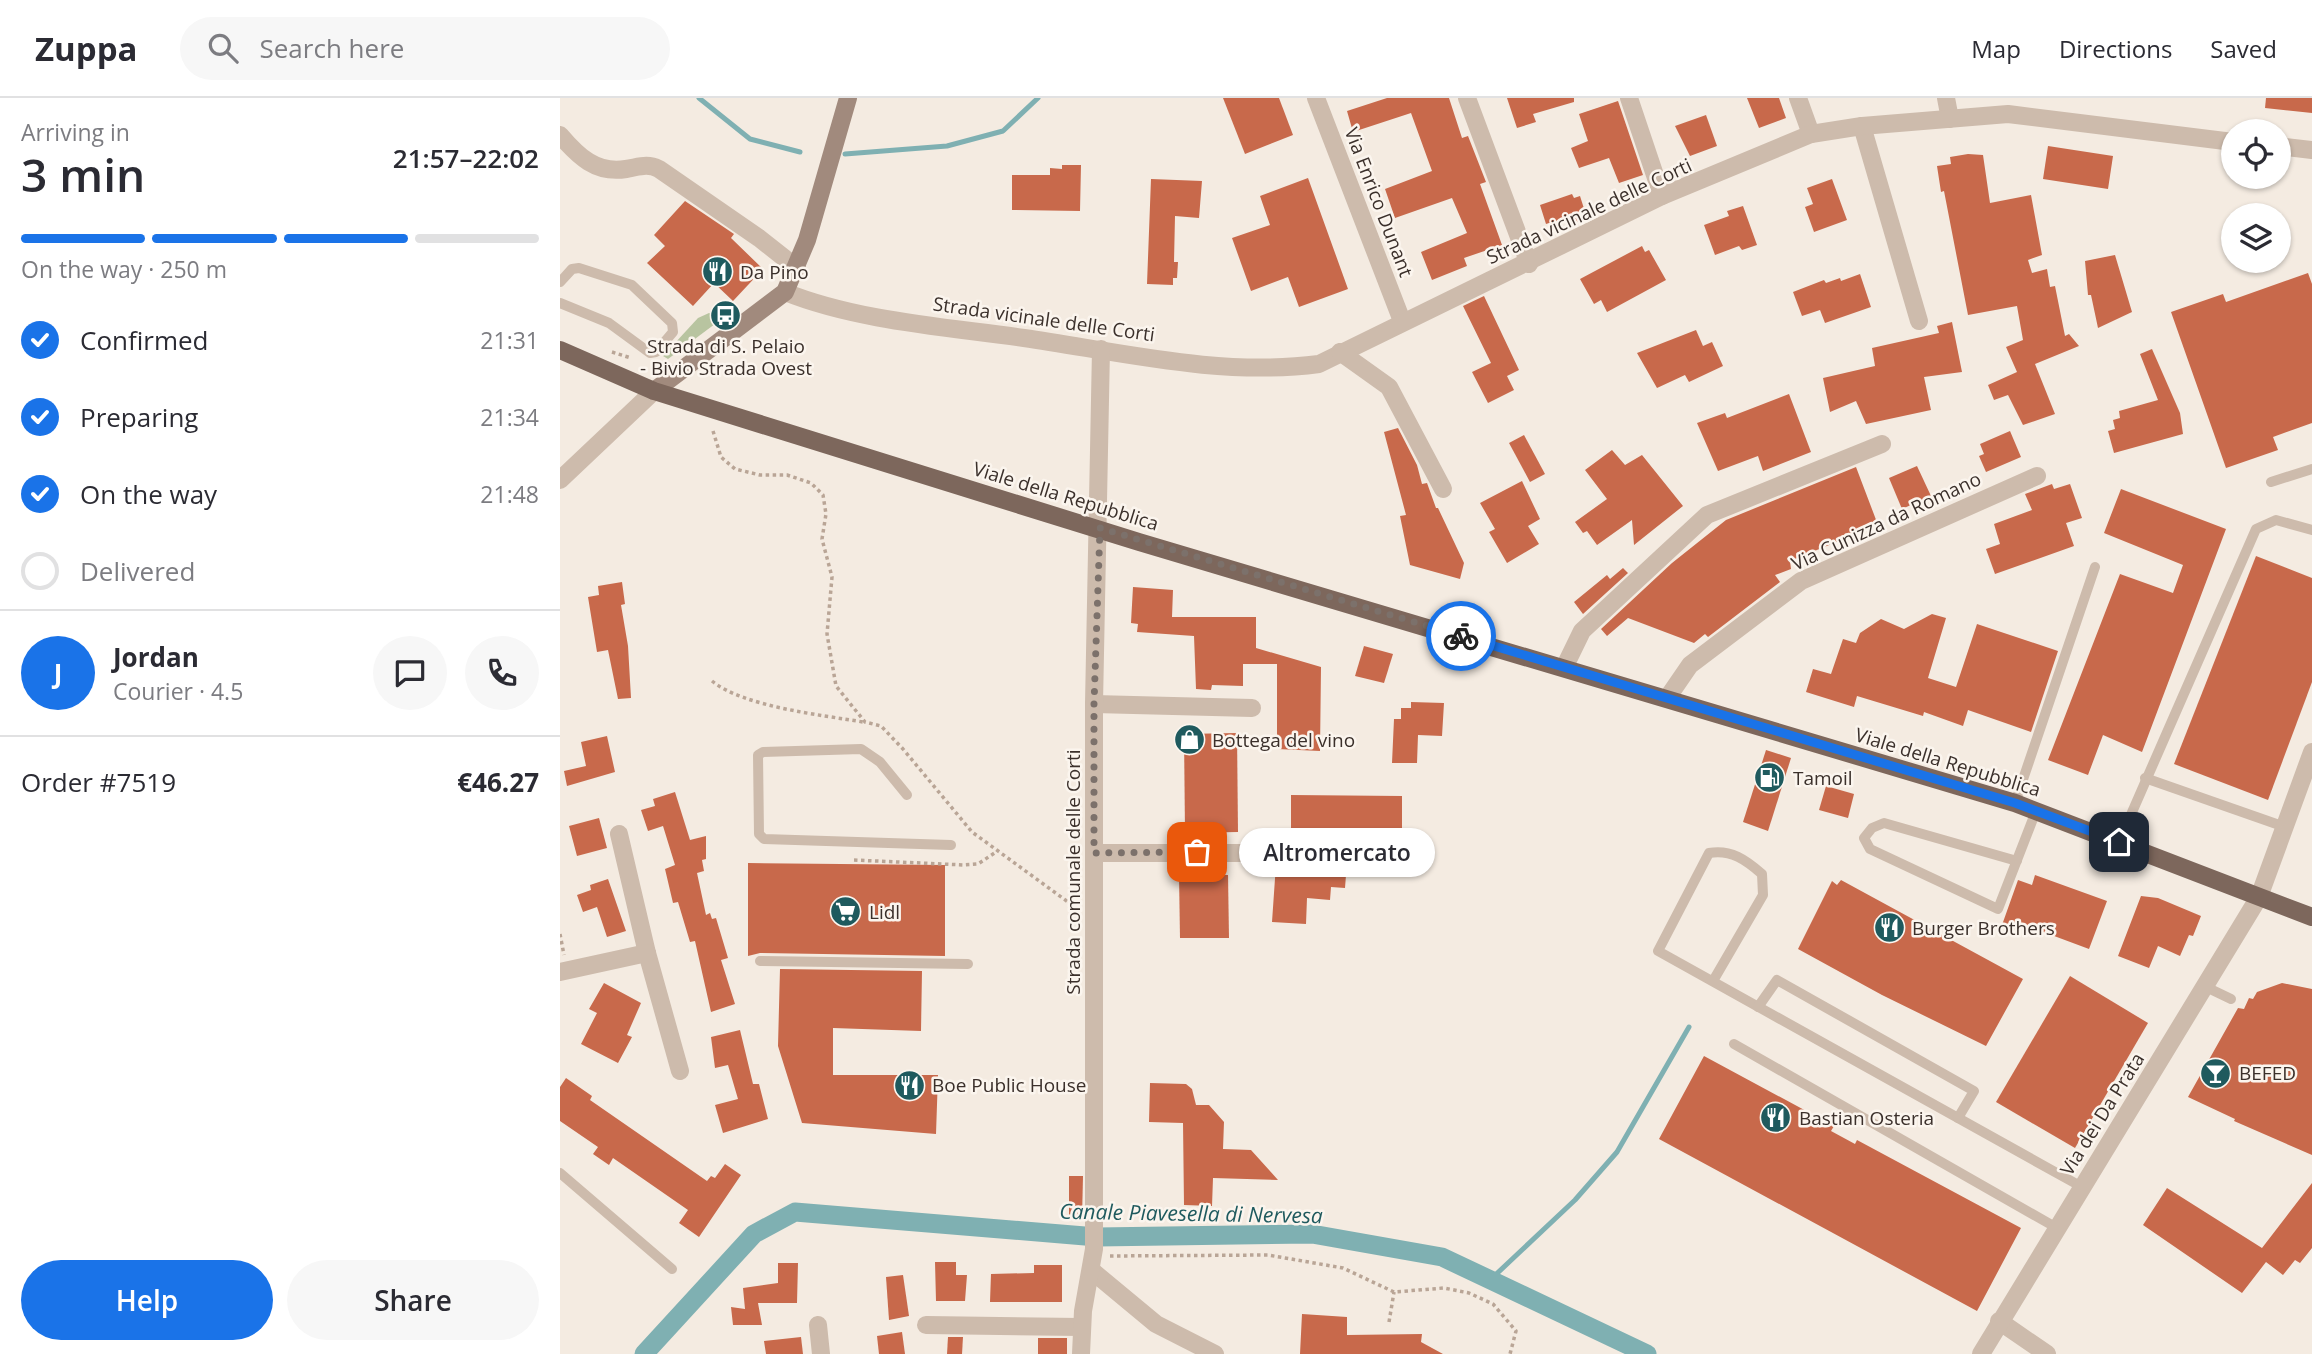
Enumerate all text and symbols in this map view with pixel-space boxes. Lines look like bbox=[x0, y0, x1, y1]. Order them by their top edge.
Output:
search box bbox=[180, 17, 670, 80]
text: Zuppa bbox=[35, 26, 138, 71]
icon: search bbox=[204, 29, 242, 67]
text: Search here bbox=[260, 30, 404, 66]
text: Map bbox=[1971, 32, 2021, 65]
text: Directions bbox=[2059, 32, 2172, 65]
text: Saved bbox=[2210, 32, 2277, 65]
text: Arriving in bbox=[21, 116, 130, 148]
map controls bbox=[2221, 119, 2291, 273]
button: locate bbox=[2221, 119, 2291, 189]
street label: Via Enrico Dunant bbox=[1339, 124, 1420, 281]
text: 21:57–22:02 bbox=[393, 140, 539, 176]
text: 3 min bbox=[21, 143, 145, 205]
street label: Strada vicinale delle Corti bbox=[1482, 152, 1696, 270]
button: layers bbox=[2221, 203, 2291, 273]
text: On the way · 250 m bbox=[21, 253, 227, 285]
restaurant icon: Da Pino bbox=[700, 255, 734, 289]
place label: Da Pino bbox=[740, 259, 809, 285]
street label: Strada vicinale delle Corti bbox=[931, 291, 1157, 347]
bus stop icon: Strada di S. Pelaio - Bivio Strada Ovest bbox=[709, 298, 743, 332]
icon: check bbox=[21, 321, 59, 359]
text: Confirmed bbox=[80, 322, 208, 358]
text: 21:31 bbox=[480, 324, 539, 356]
place label: Strada di S. Pelaio - Bivio Strada Ovest bbox=[640, 333, 812, 381]
icon: check bbox=[21, 398, 59, 436]
text: Preparing bbox=[80, 399, 198, 435]
text: 21:34 bbox=[480, 401, 539, 433]
street label: Viale della Repubblica bbox=[970, 455, 1162, 537]
street label: Via Cunizza da Romano bbox=[1787, 466, 1985, 576]
icon: check bbox=[21, 475, 59, 513]
text: On the way bbox=[80, 476, 217, 512]
text: 21:48 bbox=[480, 478, 539, 510]
text: Delivered bbox=[80, 553, 195, 589]
courier bbox=[1426, 601, 1496, 671]
icon: bike bbox=[1442, 617, 1480, 655]
button: chat bbox=[373, 636, 447, 710]
button: phone bbox=[465, 636, 539, 710]
text: Jordan bbox=[113, 639, 199, 675]
text: J bbox=[54, 655, 62, 691]
text: Courier · 4.5 bbox=[113, 675, 243, 707]
street label: Viale della Repubblica bbox=[1852, 721, 2044, 803]
shop icon: Bottega del vino bbox=[1172, 723, 1206, 757]
place label: Bottega del vino bbox=[1212, 727, 1355, 753]
street label: Strada comunale delle Corti bbox=[1060, 749, 1086, 995]
fuel station icon: Tamoil bbox=[1753, 761, 1787, 795]
text: Order #7519 bbox=[21, 764, 176, 800]
text: €46.27 bbox=[457, 764, 539, 800]
place label: Tamoil bbox=[1793, 765, 1853, 791]
pin bbox=[2089, 812, 2149, 872]
pin bbox=[1167, 822, 1227, 882]
icon: home bbox=[2100, 823, 2138, 861]
callout: Altromercato bbox=[1239, 828, 1435, 876]
icon: bag bbox=[1178, 833, 1216, 871]
text: Altromercato bbox=[1263, 836, 1411, 868]
supermarket icon: Lidl bbox=[829, 895, 863, 929]
place label: Lidl bbox=[869, 899, 900, 925]
restaurant icon: Burger Brothers bbox=[1872, 911, 1906, 945]
place label: Burger Brothers bbox=[1912, 915, 2055, 941]
street label: Via dei Da Prata bbox=[2054, 1048, 2150, 1180]
bar icon: BEFED bbox=[2199, 1056, 2233, 1090]
place label: BEFED bbox=[2239, 1060, 2296, 1086]
restaurant icon: Boe Public House bbox=[892, 1068, 926, 1102]
place label: Boe Public House bbox=[932, 1072, 1086, 1098]
restaurant icon: Bastian Osteria bbox=[1759, 1101, 1793, 1135]
place label: Bastian Osteria bbox=[1799, 1105, 1934, 1131]
water label: Canale Piavesella di Nervesa bbox=[1059, 1197, 1323, 1229]
button: Help bbox=[21, 1260, 273, 1340]
button: Share bbox=[287, 1260, 539, 1340]

